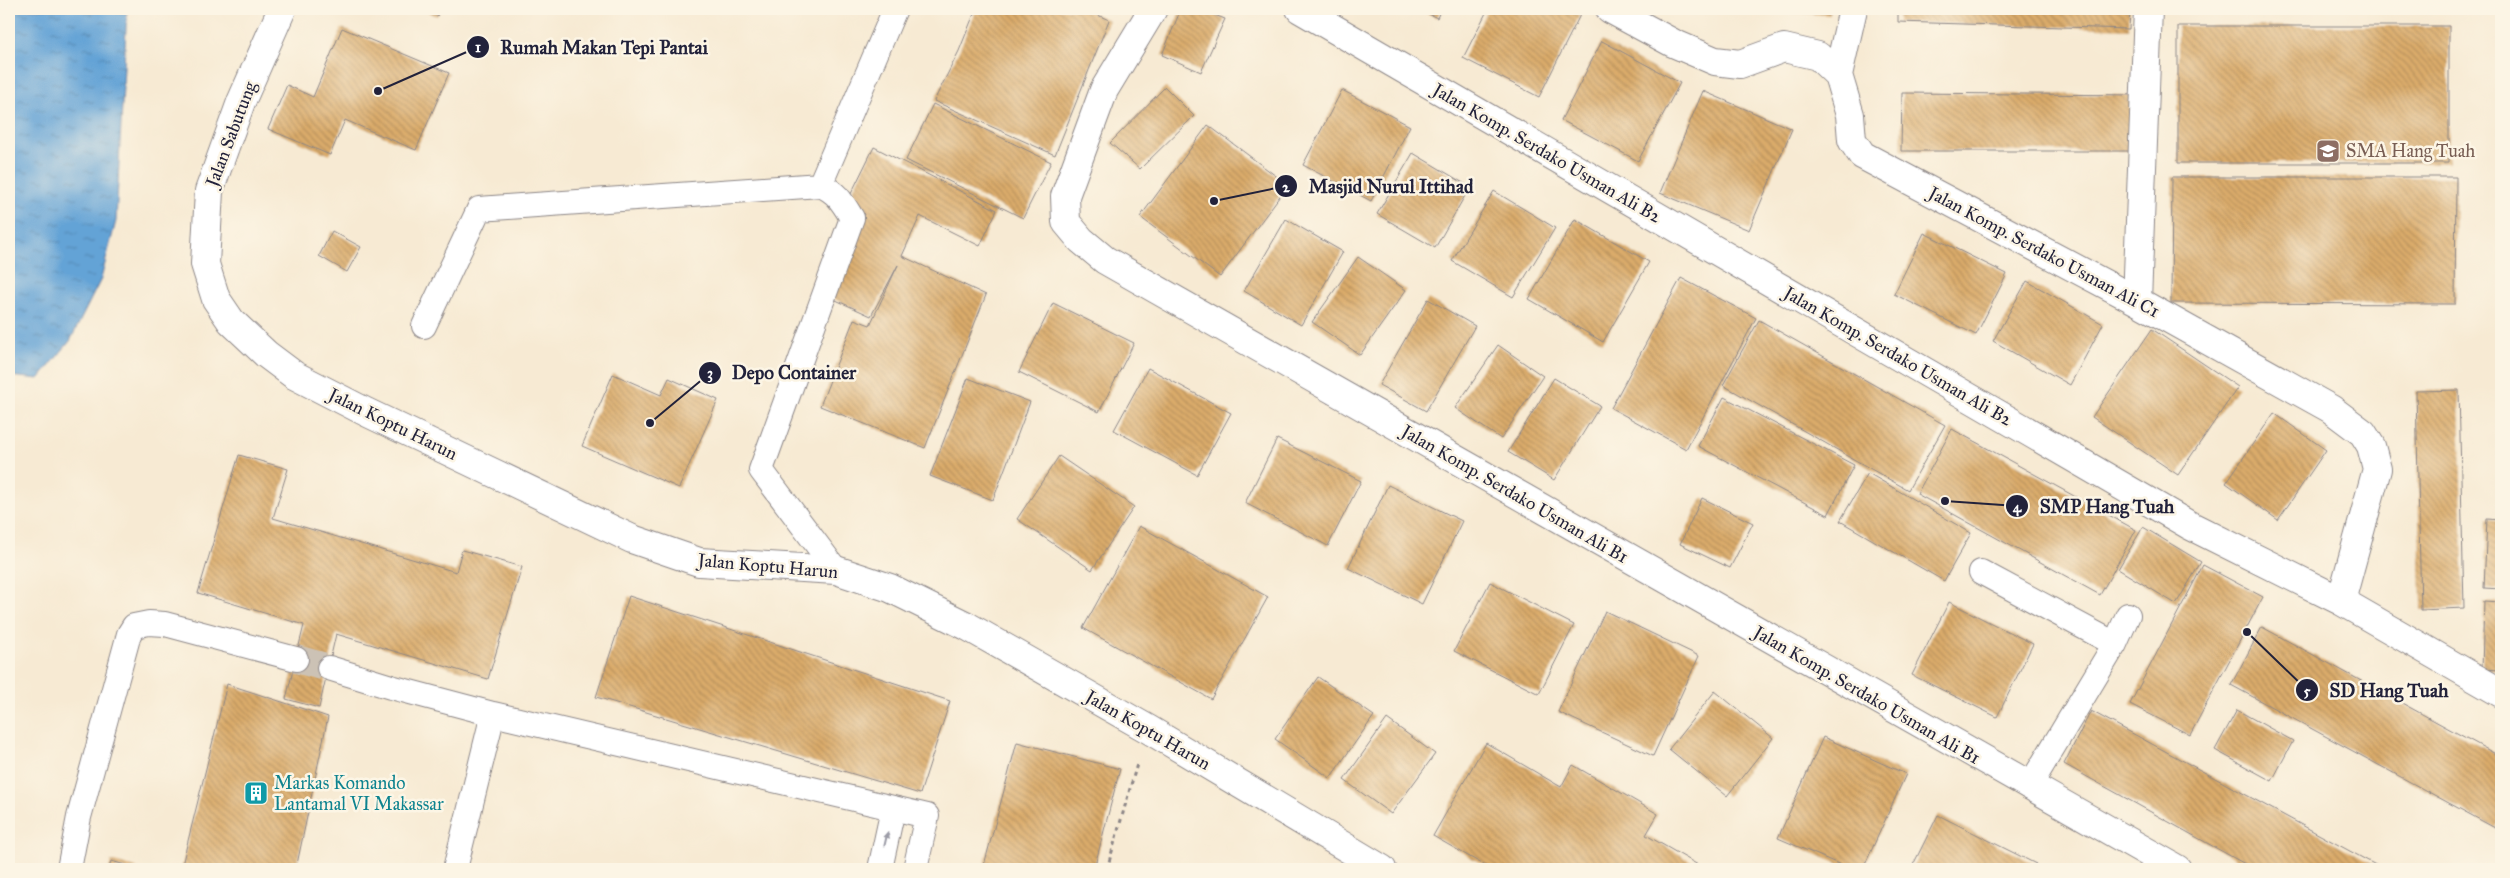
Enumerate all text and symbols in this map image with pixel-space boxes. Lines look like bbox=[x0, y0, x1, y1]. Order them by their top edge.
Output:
callout: Rumah Makan Tepi Pantai bbox=[465, 30, 718, 64]
text: Rumah Makan Tepi Pantai bbox=[500, 36, 709, 60]
text: 1 bbox=[475, 38, 481, 56]
street label: Jalan Sabutung bbox=[200, 78, 262, 192]
street label: Jalan Komp. Serdako Usman Ali B2 bbox=[1427, 78, 1665, 228]
school or university icon: SMA Hang Tuah bbox=[2315, 138, 2341, 164]
place label: SMA Hang Tuah bbox=[2346, 140, 2475, 163]
callout: Masjid Nurul Ittihad bbox=[1273, 169, 1483, 203]
text: Masjid Nurul Ittihad bbox=[1309, 175, 1474, 199]
text: 2 bbox=[1282, 178, 1290, 196]
street label: Jalan Komp. Serdako Usman Ali C1 bbox=[1923, 181, 2163, 323]
street label: Jalan Komp. Serdako Usman Ali B2 bbox=[1778, 281, 2016, 431]
callout: Depo Container bbox=[697, 356, 867, 390]
text: Depo Container bbox=[732, 361, 857, 385]
text: 3 bbox=[707, 364, 713, 383]
street label: Jalan Koptu Harun bbox=[323, 382, 461, 466]
street label: Jalan Komp. Serdako Usman Ali B1 bbox=[1396, 419, 1632, 569]
callout: SMP Hang Tuah bbox=[2005, 489, 2184, 523]
text: SMP Hang Tuah bbox=[2040, 495, 2175, 519]
text: 4 bbox=[2013, 498, 2022, 517]
street label: Jalan Koptu Harun bbox=[695, 549, 839, 584]
street label: Jalan Komp. Serdako Usman Ali B1 bbox=[1748, 620, 1984, 770]
callout: SD Hang Tuah bbox=[2294, 673, 2458, 707]
text: SD Hang Tuah bbox=[2329, 679, 2449, 703]
text: 5 bbox=[2304, 682, 2311, 700]
street label: Jalan Koptu Harun bbox=[1079, 684, 1215, 776]
place label: Markas Komando Lantamal VI Makassar bbox=[274, 772, 444, 815]
building icon: Markas Komando Lantamal VI Makassar bbox=[243, 780, 269, 806]
one-way arrow bbox=[883, 831, 891, 847]

